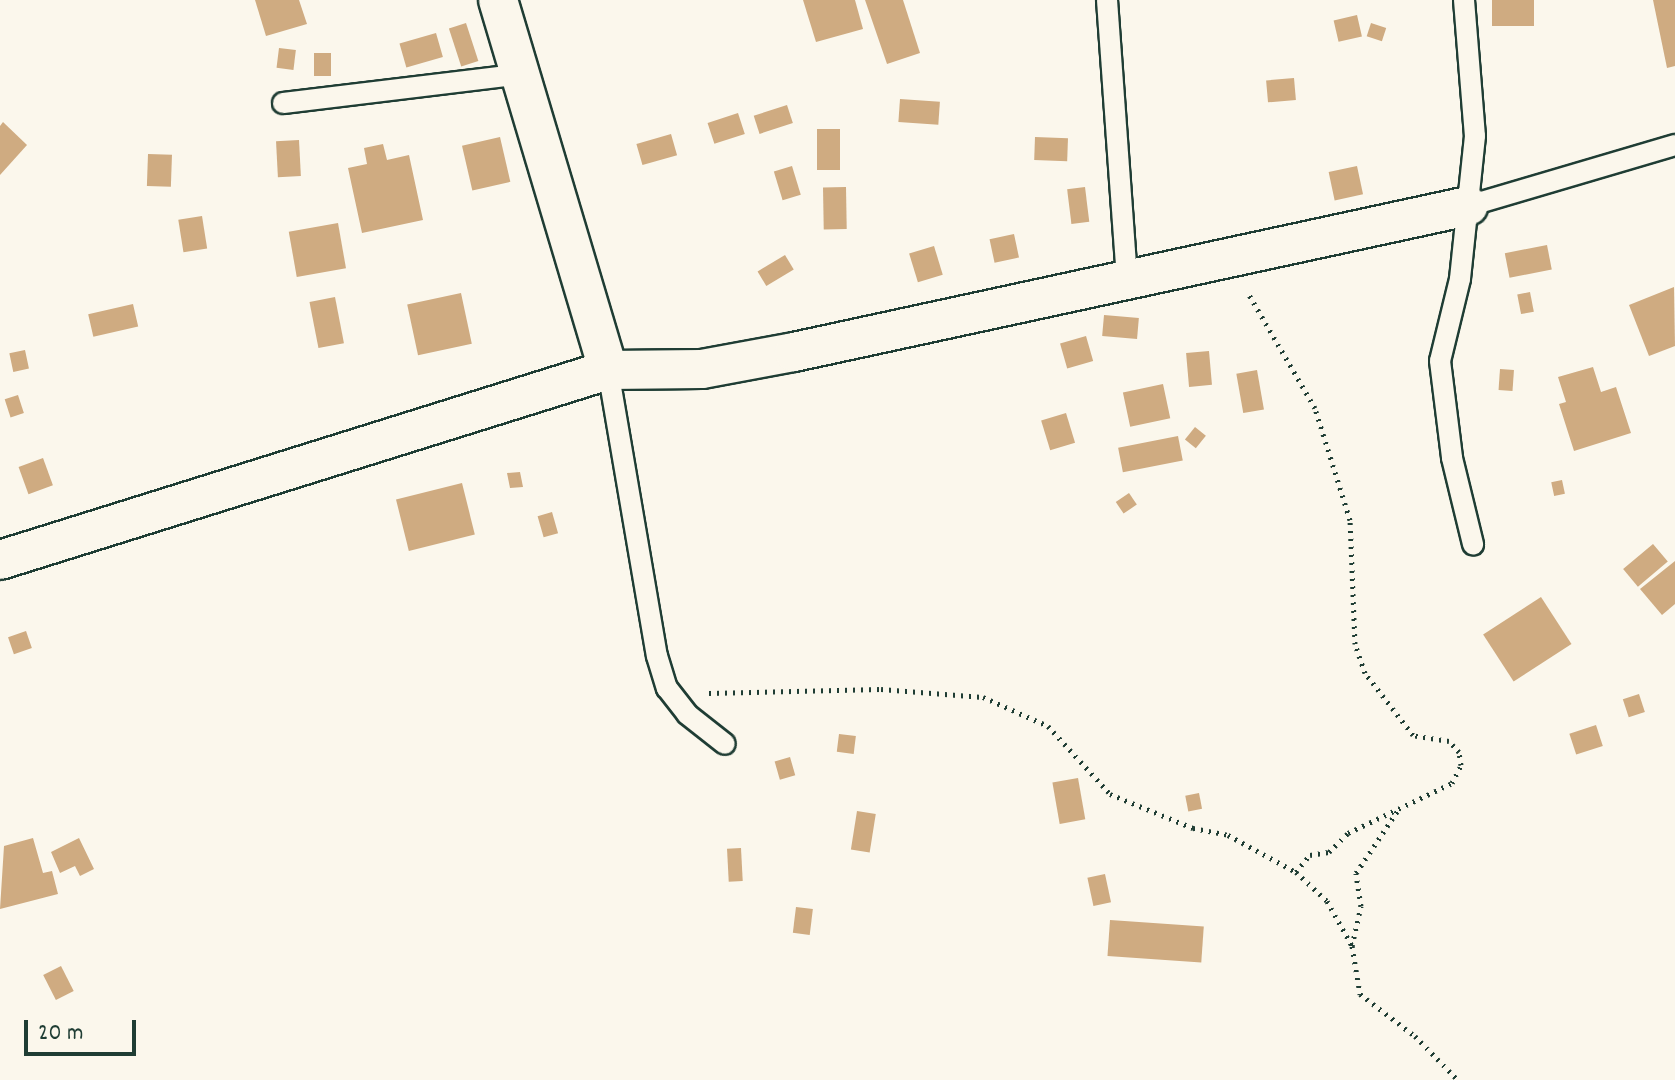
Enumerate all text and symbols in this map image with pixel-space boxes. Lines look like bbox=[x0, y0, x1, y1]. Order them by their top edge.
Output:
scale bar bbox=[28, 1004, 140, 1054]
text: 20 m bbox=[38, 1017, 84, 1051]

